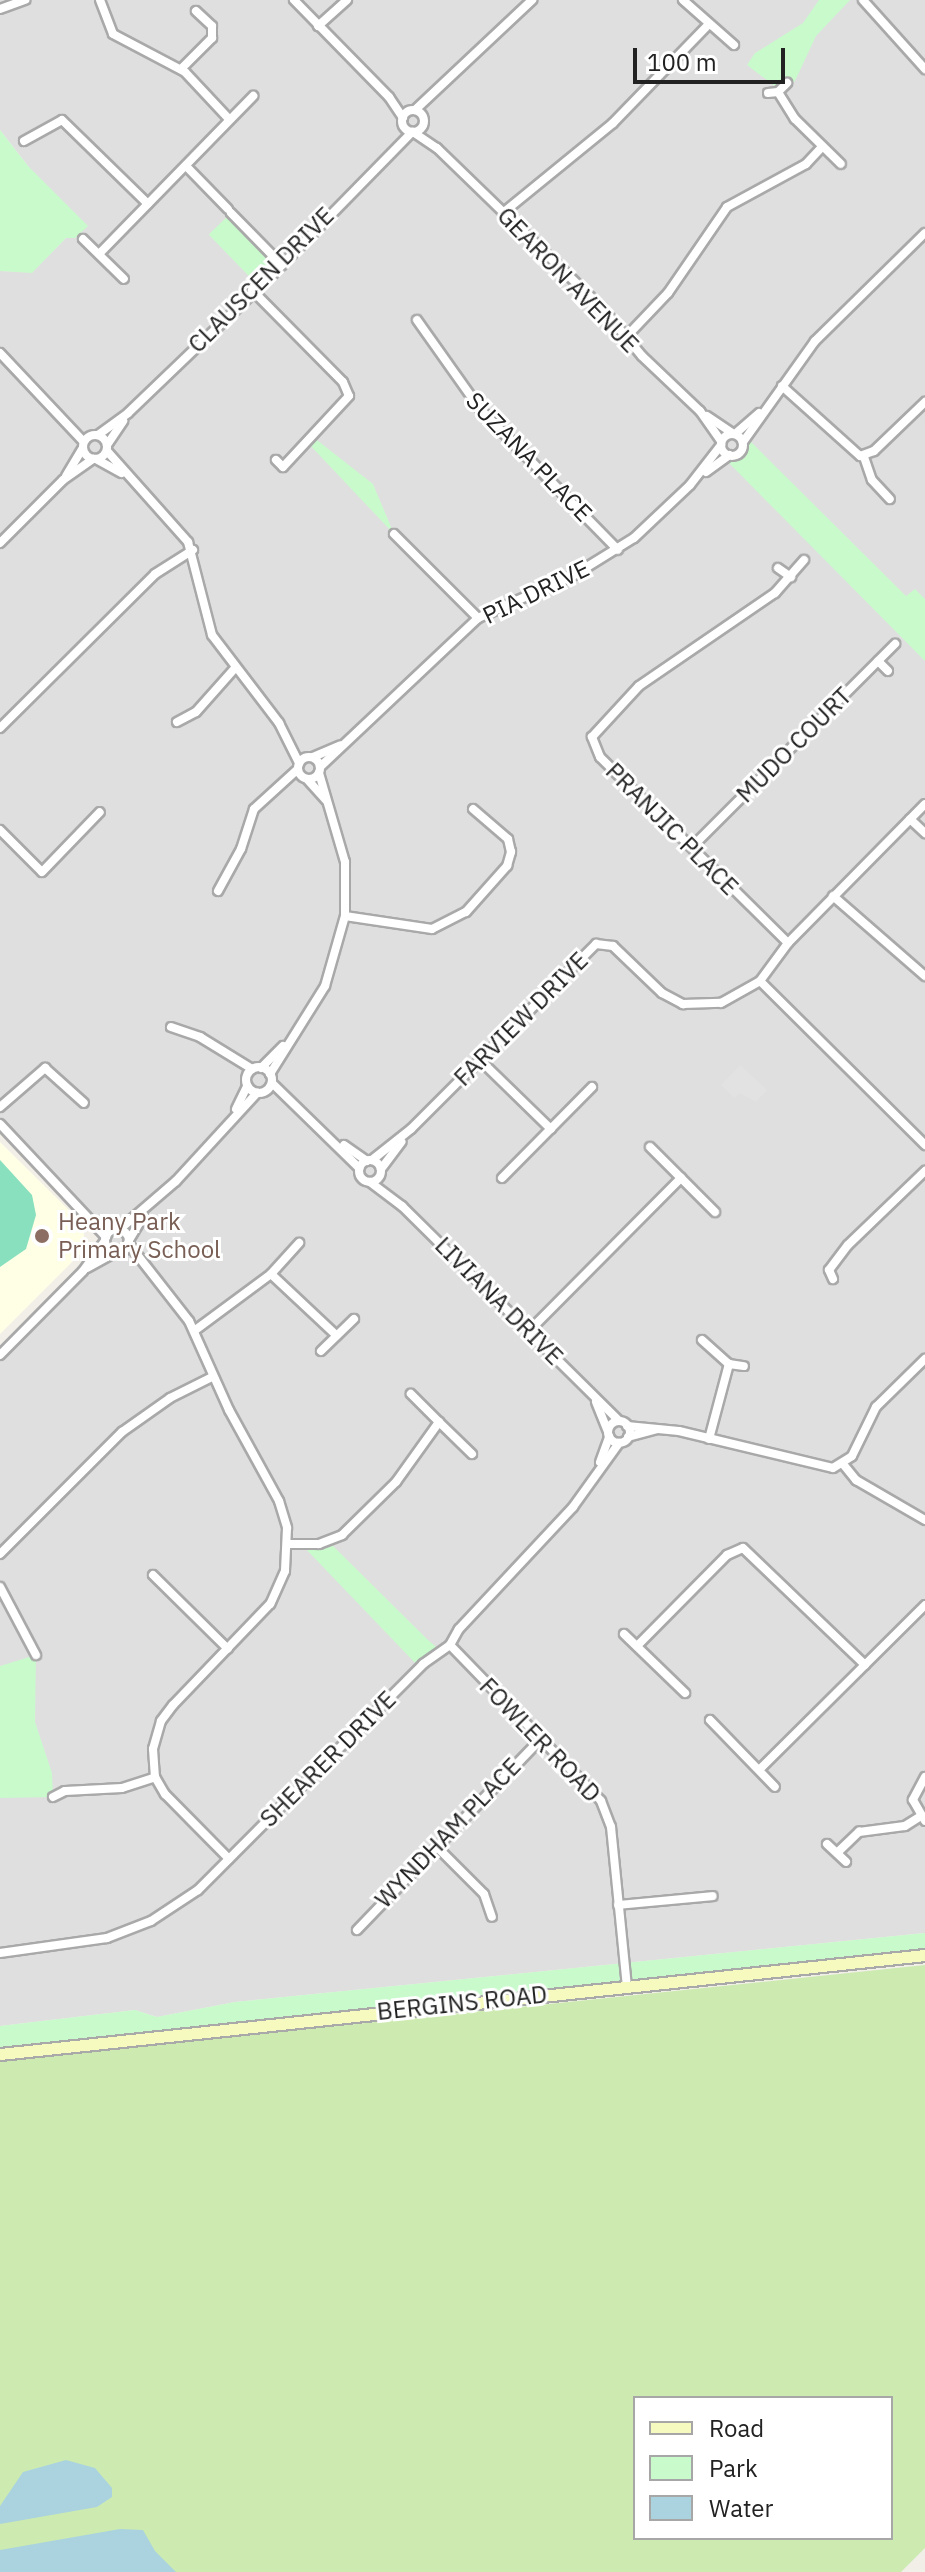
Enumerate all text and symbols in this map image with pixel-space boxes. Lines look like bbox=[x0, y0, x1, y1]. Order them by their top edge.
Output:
scale bar bbox=[637, 32, 789, 82]
text: 100 m bbox=[647, 46, 717, 78]
street label: CLAUSCEN DRIVE bbox=[182, 201, 340, 359]
street label: GEARON AVENUE bbox=[491, 201, 645, 359]
street label: SUZANA PLACE bbox=[460, 386, 598, 528]
street label: PIA DRIVE bbox=[478, 554, 594, 630]
street label: MUDO COURT bbox=[730, 681, 858, 809]
street label: PRANJIC PLACE bbox=[600, 757, 744, 901]
street label: FARVIEW DRIVE bbox=[448, 946, 594, 1092]
place label: Heany Park Primary School bbox=[58, 1208, 221, 1264]
marker: Heany Park Primary School bbox=[33, 1227, 51, 1245]
street label: LIVIANA DRIVE bbox=[429, 1231, 569, 1371]
street label: FOWLER ROAD bbox=[473, 1672, 607, 1808]
street label: SHEARER DRIVE bbox=[254, 1685, 402, 1833]
street label: WYNDHAM PLACE bbox=[369, 1752, 527, 1914]
street label: BERGINS ROAD bbox=[376, 1980, 548, 2026]
legend bbox=[633, 2396, 893, 2540]
text: Road bbox=[709, 2412, 764, 2444]
text: Park bbox=[709, 2452, 758, 2484]
text: Water bbox=[709, 2492, 773, 2524]

